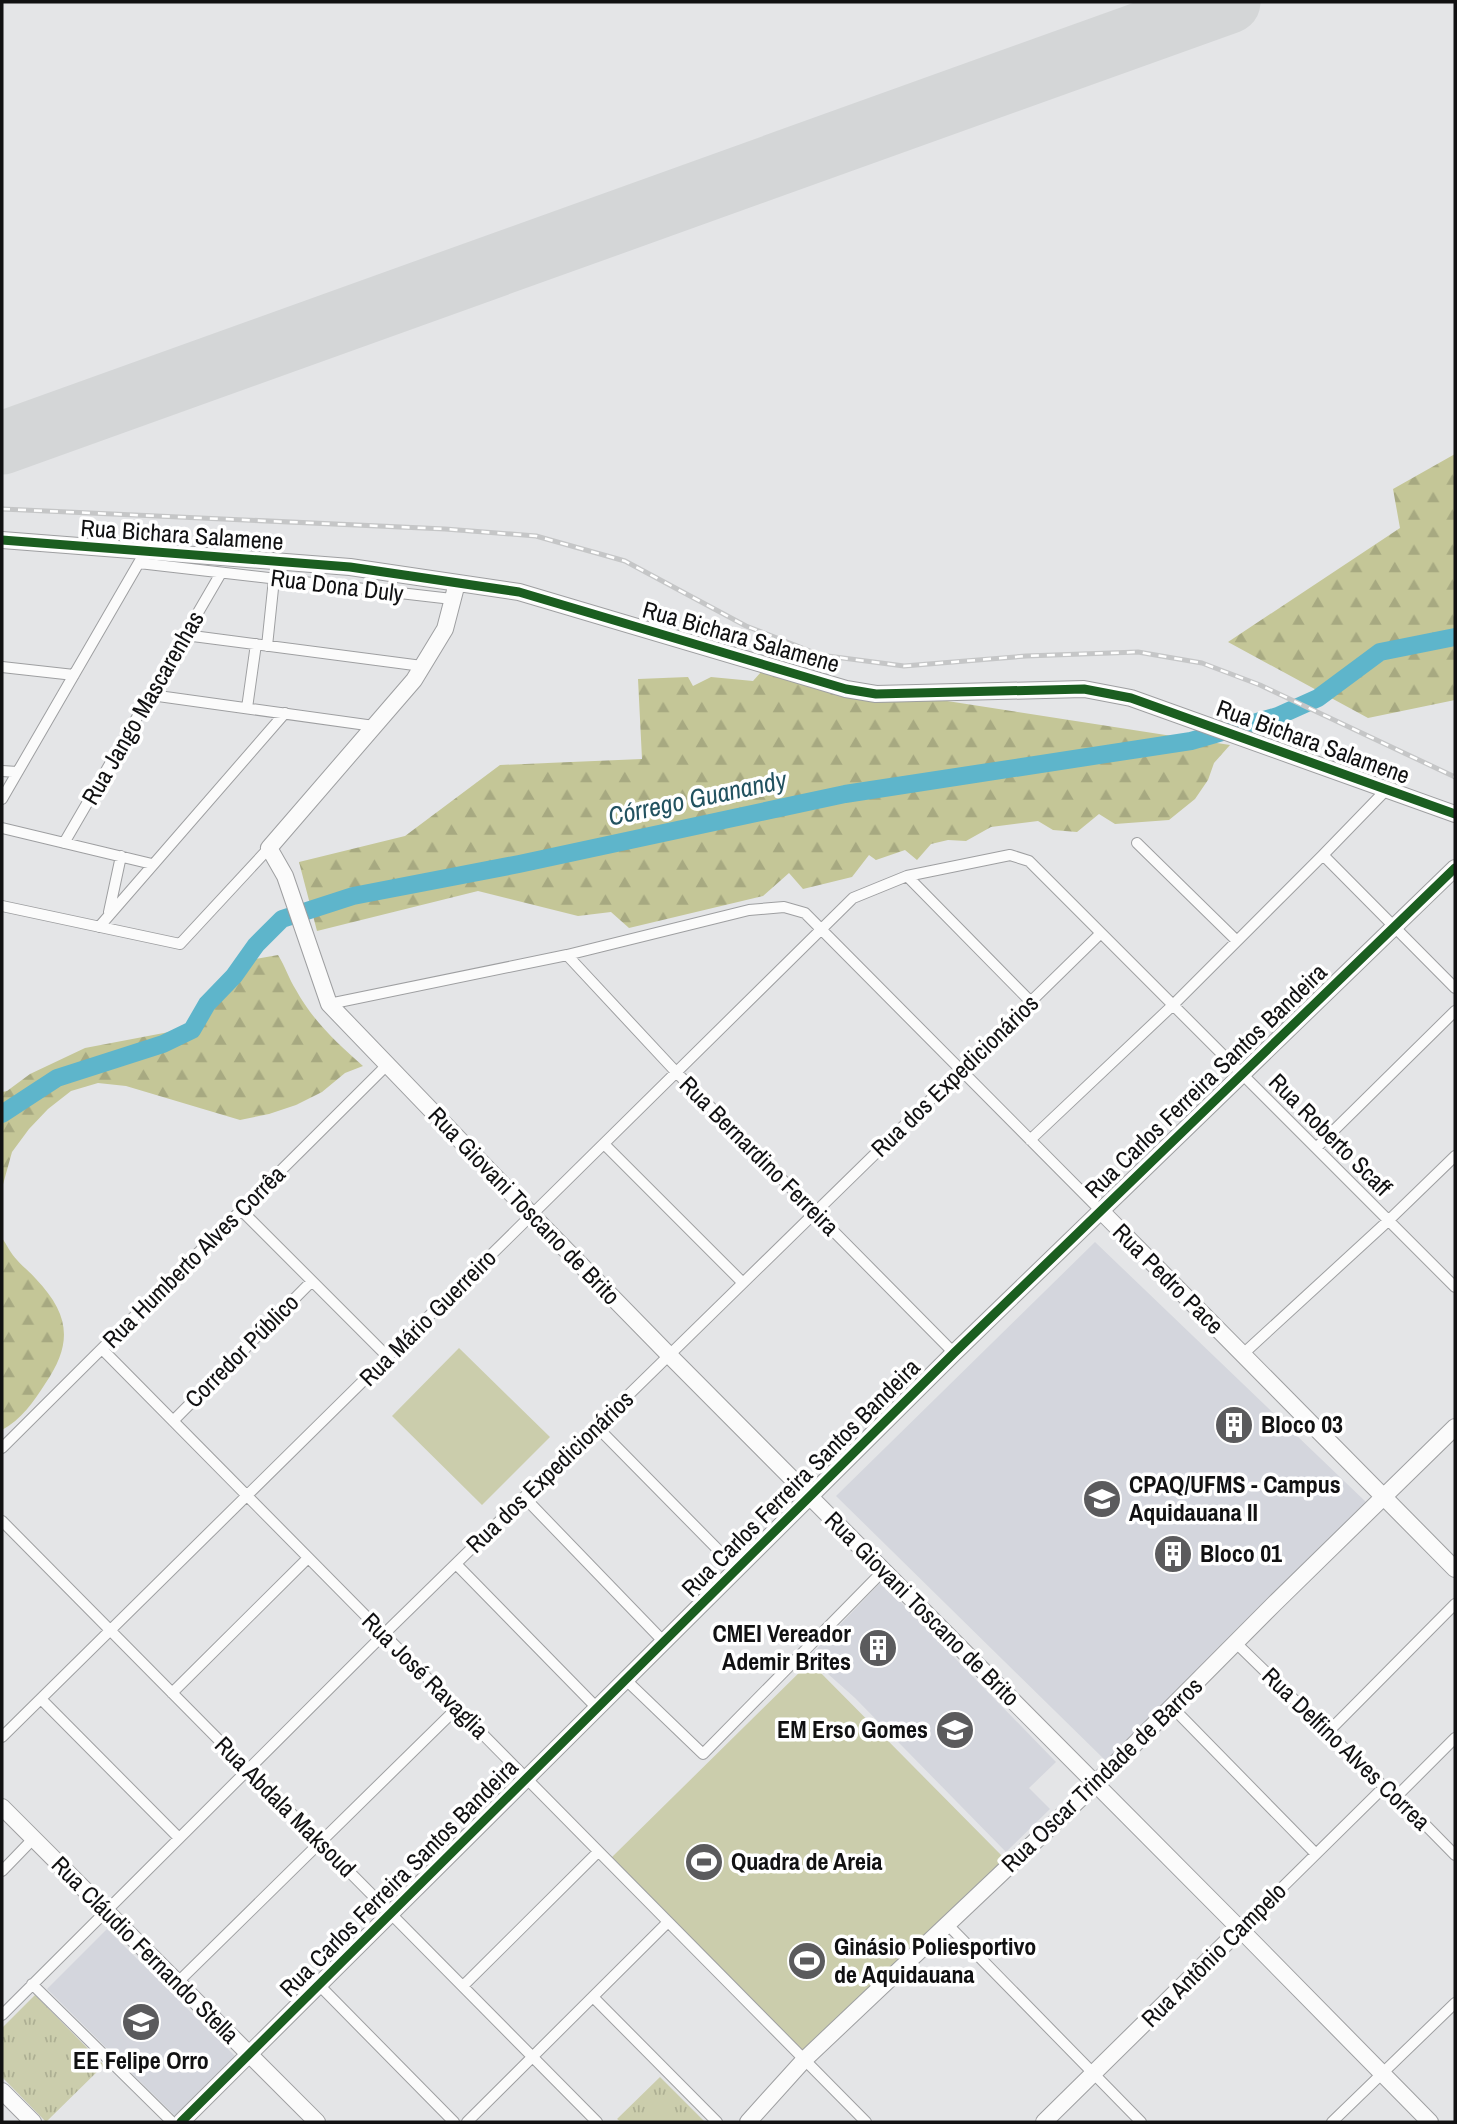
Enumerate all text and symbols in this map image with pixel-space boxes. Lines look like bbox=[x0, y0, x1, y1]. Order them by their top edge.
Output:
street label: Rua Bichara Salamene bbox=[79, 511, 285, 557]
street label: Rua Dona Duly bbox=[269, 561, 405, 609]
street label: Rua Bichara Salamene bbox=[639, 593, 843, 679]
street label: Rua Jango Mascarenhas bbox=[74, 605, 211, 810]
street label: Rua Bichara Salamene bbox=[1212, 691, 1414, 791]
water label: Córrego Guanandy bbox=[605, 761, 791, 833]
street label: Rua Carlos Ferreira Santos Bandeira bbox=[1077, 956, 1333, 1205]
street label: Rua dos Expedicionários bbox=[864, 987, 1045, 1164]
street label: Rua Roberto Scaff bbox=[1262, 1066, 1399, 1203]
street label: Rua Bernardino Ferreira bbox=[673, 1069, 847, 1242]
street label: Rua Giovani Toscano de Brito bbox=[422, 1099, 628, 1311]
street label: Rua Humberto Alves Corrêa bbox=[95, 1158, 292, 1355]
street label: Rua Pedro Pace bbox=[1106, 1216, 1231, 1341]
street label: Rua Mário Guerreiro bbox=[352, 1242, 503, 1393]
street label: Corredor Público bbox=[177, 1286, 305, 1414]
street label: Rua Carlos Ferreira Santos Bandeira bbox=[674, 1351, 927, 1604]
street label: Rua dos Expedicionários bbox=[459, 1383, 640, 1560]
building icon: Bloco 03 bbox=[1213, 1404, 1255, 1446]
place label: Bloco 03 bbox=[1261, 1408, 1343, 1440]
place label: CPAQ/UFMS - Campus Aquidauana II bbox=[1129, 1468, 1341, 1528]
school or university icon: CPAQ/UFMS - Campus Aquidauana II bbox=[1081, 1478, 1123, 1520]
street label: Rua Giovani Toscano de Brito bbox=[818, 1504, 1027, 1713]
building icon: Bloco 01 bbox=[1152, 1533, 1194, 1575]
place label: Bloco 01 bbox=[1200, 1537, 1282, 1569]
street label: Rua José Ravaglia bbox=[356, 1605, 496, 1745]
place label: CMEI Vereador Ademir Brites bbox=[712, 1617, 851, 1677]
building icon: CMEI Vereador Ademir Brites bbox=[857, 1627, 899, 1669]
street label: Rua Delfino Alves Correa bbox=[1256, 1660, 1438, 1837]
street label: Rua Oscar Trindade de Barros bbox=[994, 1670, 1209, 1879]
school or university icon: EM Erso Gomes bbox=[934, 1709, 976, 1751]
place label: EM Erso Gomes bbox=[777, 1713, 928, 1745]
street label: Rua Abdala Maksoud bbox=[208, 1729, 363, 1884]
street label: Rua Carlos Ferreira Santos Bandeira bbox=[272, 1751, 525, 2004]
sports icon: Quadra de Areia bbox=[683, 1841, 725, 1883]
place label: Quadra de Areia bbox=[731, 1845, 882, 1877]
street label: Rua Cláudio Fernando Stella bbox=[45, 1849, 246, 2050]
street label: Rua Antônio Campelo bbox=[1134, 1875, 1293, 2034]
place label: Ginásio Poliesportivo de Aquidauana bbox=[834, 1930, 1036, 1990]
sports icon: Ginásio Poliesportivo de Aquidauana bbox=[786, 1940, 828, 1982]
school or university icon: EE Felipe Orro bbox=[120, 2001, 162, 2043]
place label: EE Felipe Orro bbox=[73, 2044, 209, 2076]

